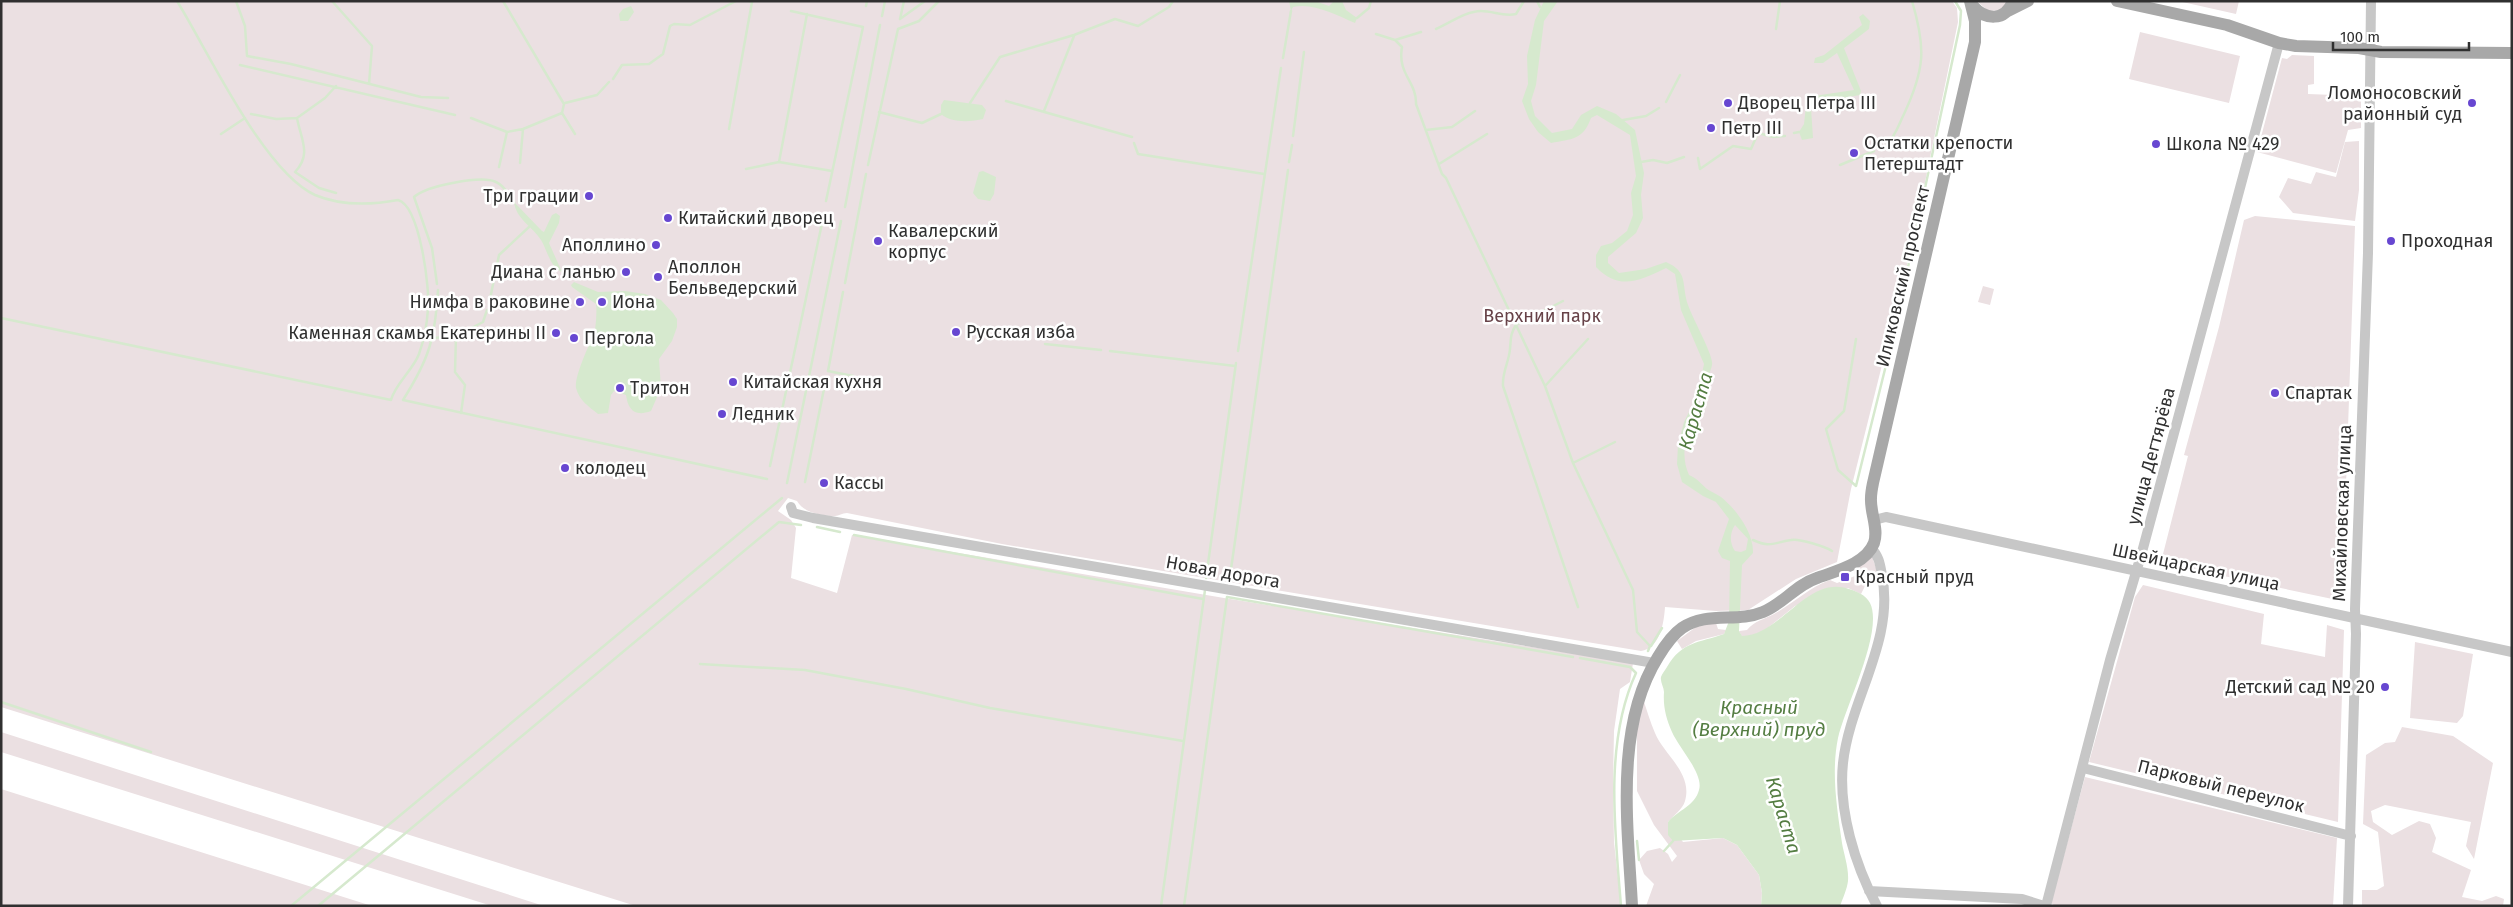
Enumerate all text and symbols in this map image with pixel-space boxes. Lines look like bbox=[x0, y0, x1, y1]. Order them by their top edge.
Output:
scale bar bbox=[2333, 20, 2469, 52]
text: 100 m bbox=[2340, 28, 2380, 46]
place label: Ломоносовский районный суд bbox=[2327, 82, 2462, 125]
place label: Дворец Петра III bbox=[1737, 92, 1876, 114]
marker: Дворец Петра III bbox=[1722, 97, 1734, 109]
marker: Ломоносовский районный суд bbox=[2466, 97, 2478, 109]
place label: Петр III bbox=[1721, 117, 1782, 139]
marker: Петр III bbox=[1705, 122, 1717, 134]
place label: Остатки крепости Петерштадт bbox=[1864, 132, 2013, 175]
place label: Школа № 429 bbox=[2166, 133, 2279, 155]
marker: Школа № 429 bbox=[2150, 138, 2162, 150]
marker: Остатки крепости Петерштадт bbox=[1848, 147, 1860, 159]
street label: Иликовский проспект bbox=[1871, 182, 1935, 369]
place label: Три грации bbox=[483, 185, 579, 207]
marker: Три грации bbox=[583, 190, 595, 202]
place label: Китайский дворец bbox=[678, 207, 834, 229]
marker: Китайский дворец bbox=[662, 212, 674, 224]
place label: Кавалерский корпус bbox=[888, 220, 998, 263]
place label: Проходная bbox=[2401, 230, 2494, 252]
place label: Аполлино bbox=[562, 234, 646, 256]
marker: Кавалерский корпус bbox=[872, 235, 884, 247]
marker: Проходная bbox=[2385, 235, 2397, 247]
marker: Аполлино bbox=[650, 239, 662, 251]
place label: Аполлон Бельведерский bbox=[668, 256, 797, 299]
place label: Диана с ланью bbox=[491, 261, 616, 283]
marker: Диана с ланью bbox=[620, 266, 632, 278]
marker: Аполлон Бельведерский bbox=[652, 271, 664, 283]
place label: Нимфа в раковине bbox=[409, 291, 570, 313]
place label: Иона bbox=[612, 291, 655, 313]
marker: Нимфа в раковине bbox=[574, 296, 586, 308]
marker: Иона bbox=[596, 296, 608, 308]
park label: Верхний парк bbox=[1483, 305, 1601, 327]
place label: Русская изба bbox=[966, 321, 1075, 343]
place label: Каменная скамья Екатерины II bbox=[288, 322, 546, 344]
marker: Русская изба bbox=[950, 326, 962, 338]
marker: Каменная скамья Екатерины II bbox=[550, 327, 562, 339]
place label: Пергола bbox=[584, 327, 654, 349]
marker: Пергола bbox=[568, 332, 580, 344]
water label: Караста bbox=[1673, 370, 1718, 453]
place label: Китайская кухня bbox=[743, 371, 882, 393]
marker: Китайская кухня bbox=[727, 376, 739, 388]
place label: Тритон bbox=[630, 377, 690, 399]
marker: Тритон bbox=[614, 382, 626, 394]
place label: Спартак bbox=[2285, 382, 2353, 404]
street label: улица Дегтярёва bbox=[2122, 385, 2180, 527]
marker: Спартак bbox=[2269, 387, 2281, 399]
place label: Ледник bbox=[732, 403, 795, 425]
marker: Ледник bbox=[716, 408, 728, 420]
street label: Михайловская улица bbox=[2328, 424, 2356, 602]
place label: колодец bbox=[575, 457, 646, 479]
marker: колодец bbox=[559, 462, 571, 474]
place label: Кассы bbox=[834, 472, 884, 494]
marker: Кассы bbox=[818, 477, 830, 489]
street label: Швейцарская улица bbox=[2110, 538, 2282, 596]
street label: Новая дорога bbox=[1164, 551, 1282, 593]
place label: Красный пруд bbox=[1855, 566, 1974, 588]
marker: Красный пруд bbox=[1839, 571, 1851, 583]
place label: Детский сад № 20 bbox=[2225, 676, 2375, 698]
marker: Детский сад № 20 bbox=[2379, 681, 2391, 693]
water label: Красный (Верхний) пруд bbox=[1692, 696, 1826, 741]
street label: Парковый переулок bbox=[2135, 755, 2307, 818]
water label: Караста bbox=[1761, 774, 1806, 857]

